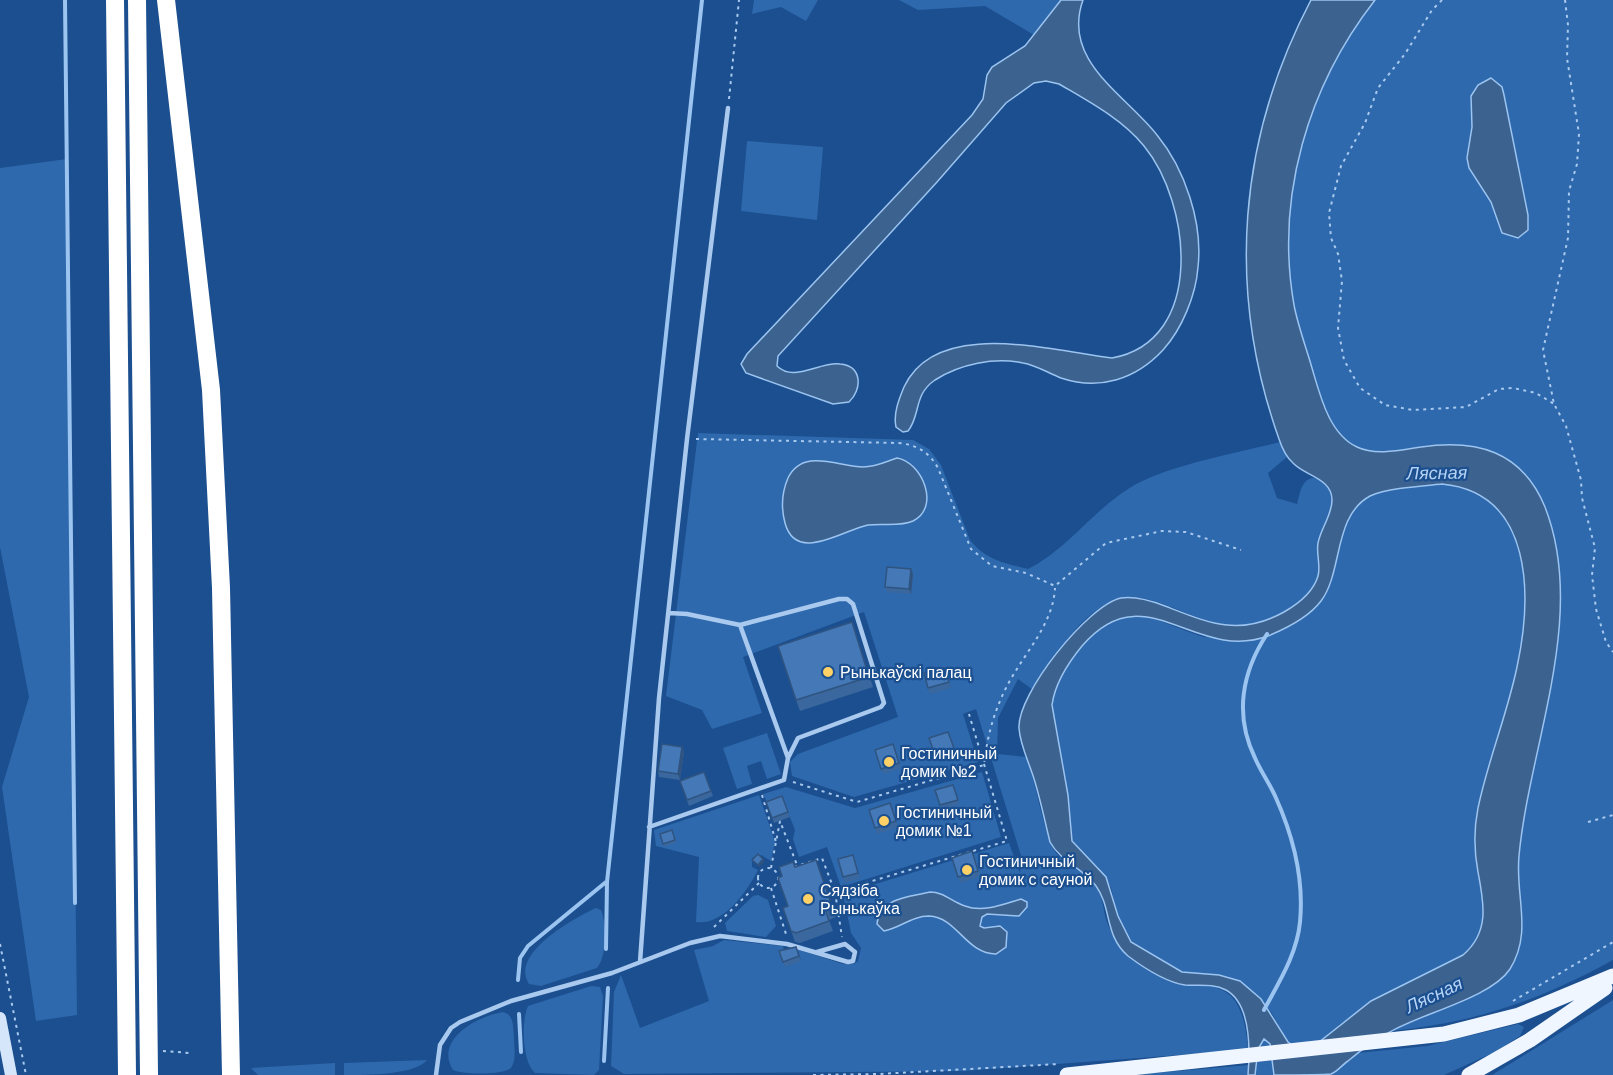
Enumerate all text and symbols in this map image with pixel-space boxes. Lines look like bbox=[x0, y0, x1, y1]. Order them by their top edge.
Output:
water label: Лясная bbox=[1406, 462, 1468, 484]
place label: Рынькаўскi палац bbox=[840, 664, 972, 681]
marker: Рынькаўскi палац bbox=[821, 665, 835, 679]
place label: Гостиничный домик №2 bbox=[901, 745, 997, 780]
marker: Гостиничный домик №2 bbox=[882, 755, 896, 769]
place label: Гостиничный домик №1 bbox=[896, 804, 992, 839]
marker: Гостиничный домик №1 bbox=[877, 814, 891, 828]
place label: Гостиничный домик с сауной bbox=[979, 853, 1092, 888]
marker: Гостиничный домик с сауной bbox=[960, 863, 974, 877]
place label: Сядзіба Рынькаўка bbox=[820, 882, 900, 917]
marker: Сядзіба Рынькаўка bbox=[801, 892, 815, 906]
water label: Лясная bbox=[1401, 973, 1466, 1017]

